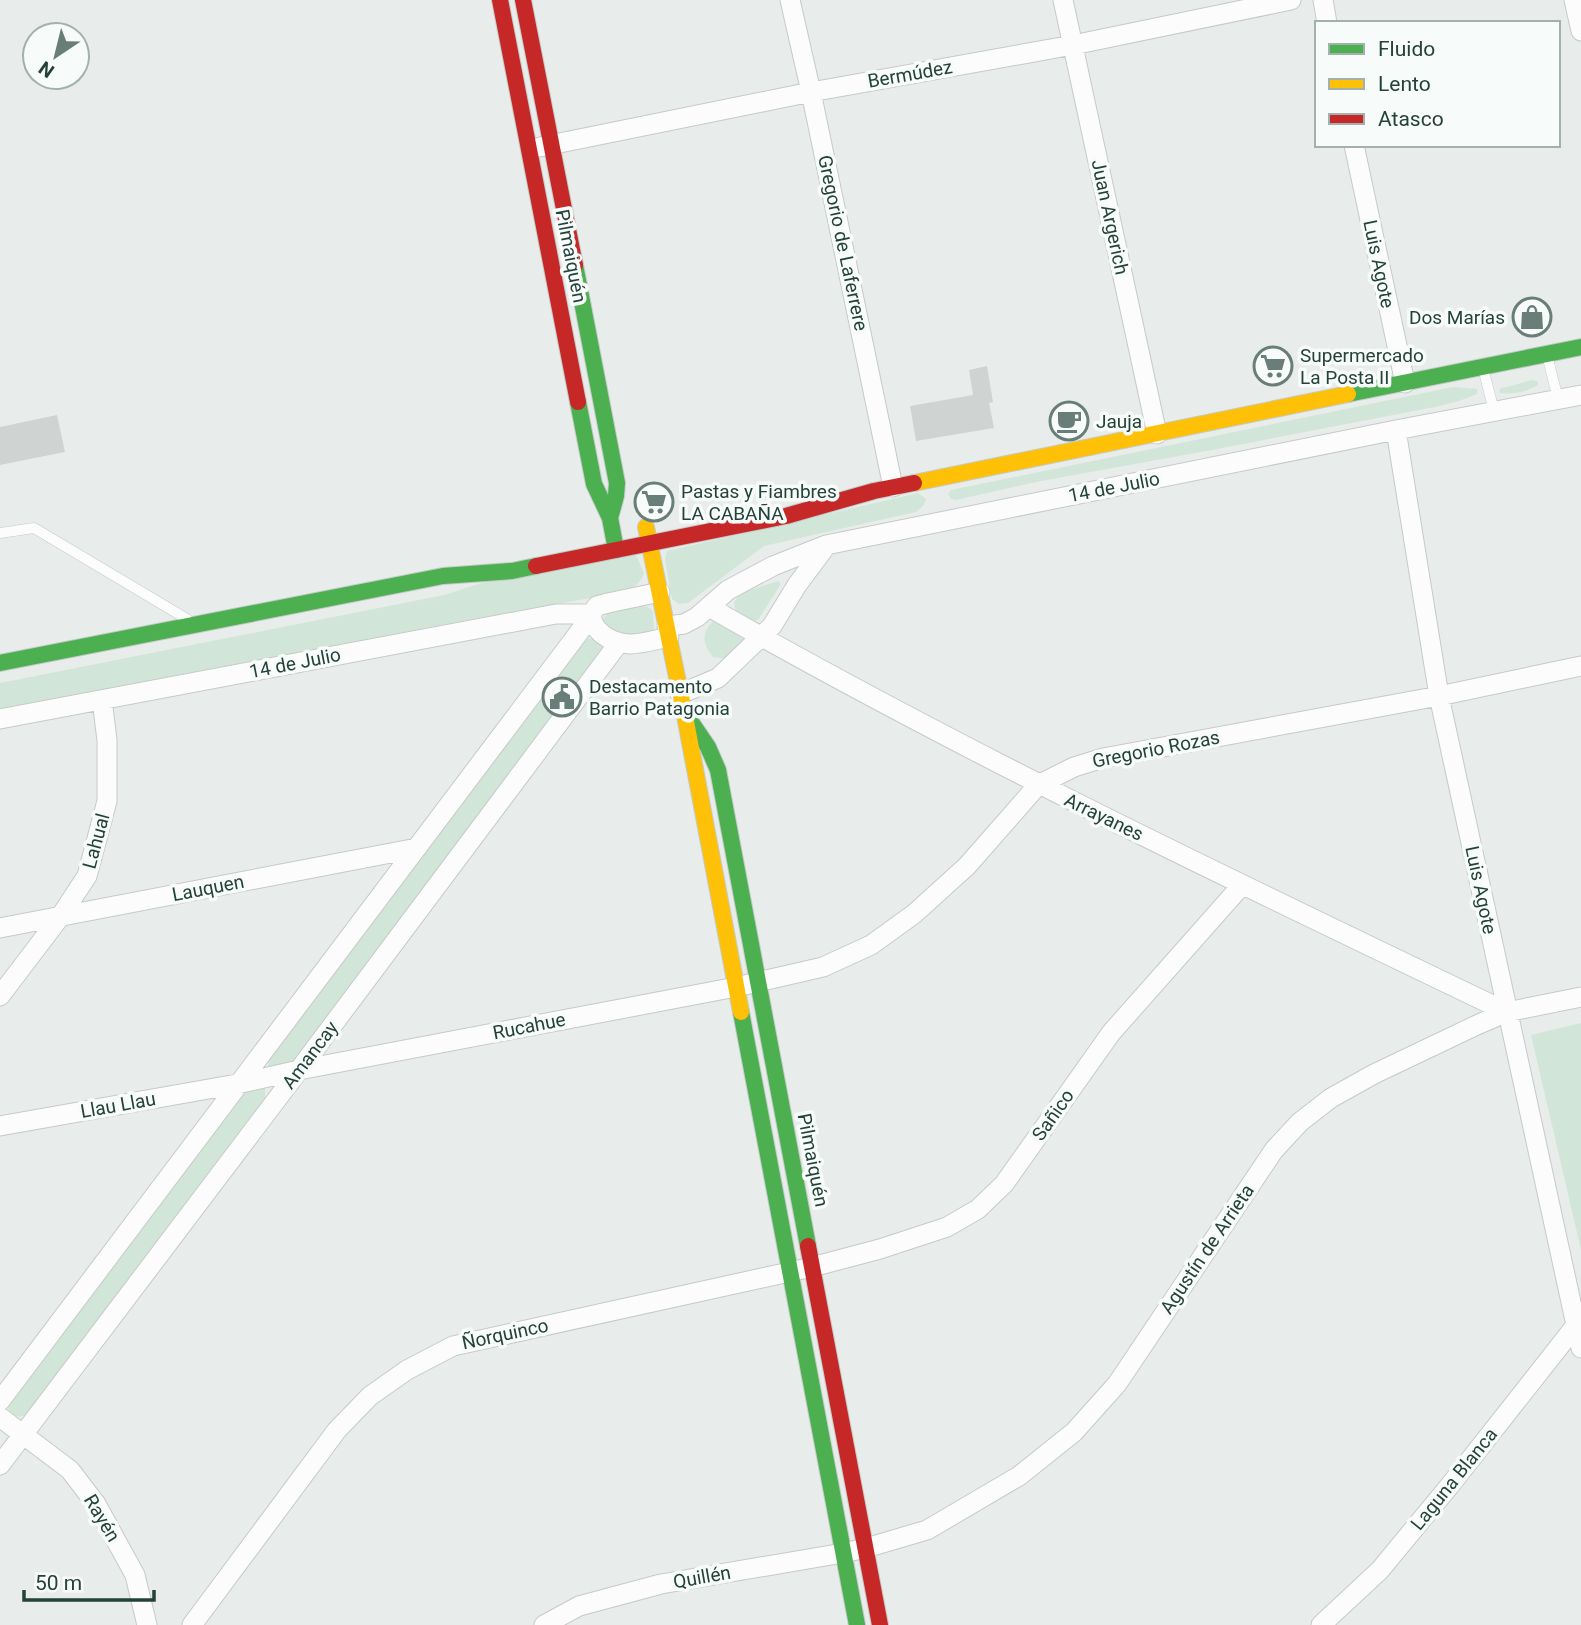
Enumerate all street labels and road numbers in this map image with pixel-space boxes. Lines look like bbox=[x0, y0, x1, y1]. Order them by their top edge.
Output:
street label: Bermúdez bbox=[866, 55, 954, 93]
street label: Gregorio de Laferrere bbox=[813, 153, 873, 333]
street label: Juan Argerich bbox=[1087, 157, 1133, 277]
street label: Pilmaiquén bbox=[551, 207, 591, 305]
street label: Luis Agote bbox=[1358, 218, 1400, 310]
street label: 14 de Julio bbox=[1066, 467, 1162, 507]
street label: 14 de Julio bbox=[247, 643, 343, 683]
street label: Gregorio Rozas bbox=[1090, 725, 1222, 773]
street label: Arrayanes bbox=[1061, 788, 1147, 846]
street label: Lahual bbox=[78, 811, 114, 871]
street label: Luis Agote bbox=[1460, 844, 1502, 936]
street label: Lauquen bbox=[170, 870, 246, 906]
street label: Rucahue bbox=[491, 1008, 567, 1044]
street label: Amancay bbox=[277, 1017, 343, 1093]
street label: Sañico bbox=[1027, 1085, 1079, 1145]
street label: Llau Llau bbox=[79, 1087, 157, 1123]
street label: Pilmaiquén bbox=[793, 1111, 833, 1209]
street label: Agustín de Arrieta bbox=[1155, 1180, 1259, 1318]
street label: Ñorquinco bbox=[460, 1314, 550, 1354]
street label: Laguna Blanca bbox=[1406, 1423, 1502, 1535]
street label: Rayén bbox=[79, 1490, 125, 1546]
street label: Quillén bbox=[671, 1561, 733, 1593]

